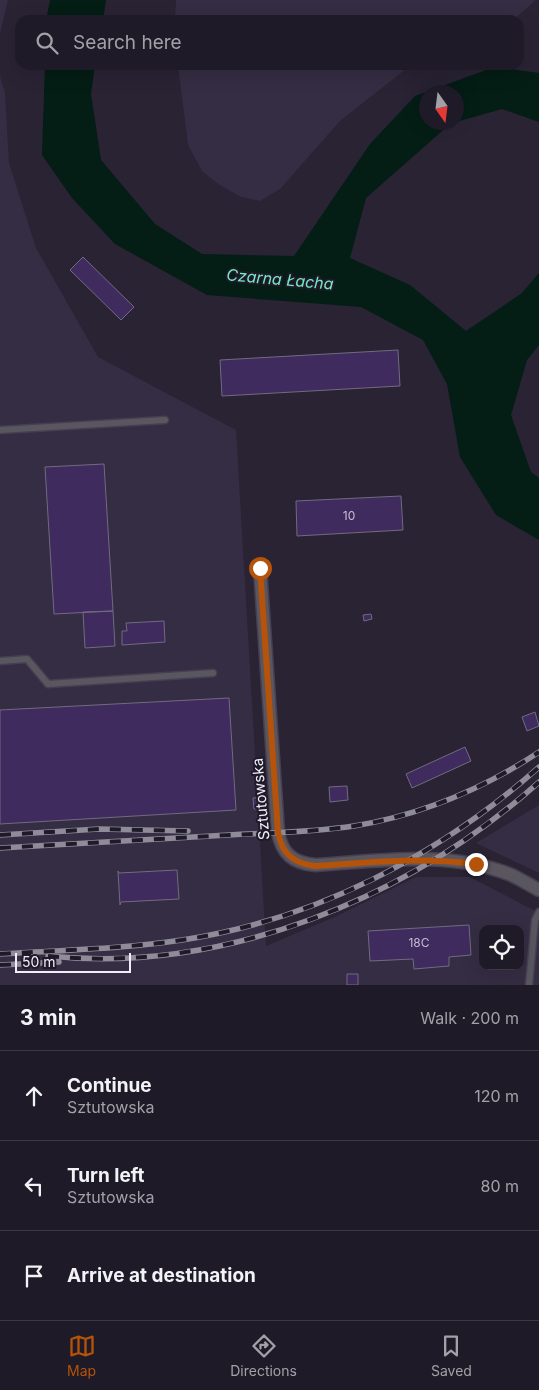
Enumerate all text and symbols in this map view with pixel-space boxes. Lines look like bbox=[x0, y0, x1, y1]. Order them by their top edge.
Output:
search box bbox=[15, 15, 524, 70]
icon: search bbox=[33, 29, 61, 57]
text: Search here bbox=[73, 31, 182, 54]
north arrow bbox=[419, 85, 464, 130]
water label: Czarna Łacha bbox=[226, 264, 335, 294]
house number: 10 bbox=[343, 508, 355, 523]
route start bbox=[249, 557, 272, 580]
street label: Sztutowska bbox=[247, 757, 274, 841]
route end bbox=[465, 853, 488, 876]
map controls bbox=[479, 925, 524, 970]
button: locate bbox=[479, 925, 524, 970]
house number: 18C bbox=[408, 935, 430, 950]
scale bar bbox=[15, 950, 131, 973]
text: 50 m bbox=[22, 953, 56, 970]
text: 3 min bbox=[20, 1005, 76, 1030]
text: Walk · 200 m bbox=[420, 1008, 519, 1028]
text: Continue bbox=[67, 1074, 152, 1097]
icon: ahead bbox=[20, 1082, 48, 1110]
text: 120 m bbox=[474, 1086, 519, 1106]
text: Sztutowska bbox=[67, 1097, 154, 1117]
text: Turn left bbox=[67, 1164, 145, 1187]
icon: left bbox=[20, 1172, 48, 1200]
text: 80 m bbox=[480, 1176, 519, 1196]
text: Sztutowska bbox=[67, 1187, 154, 1207]
icon: arrive bbox=[20, 1262, 48, 1290]
text: Arrive at destination bbox=[67, 1264, 256, 1287]
tab: Map bbox=[67, 1332, 96, 1379]
tab: Directions bbox=[230, 1332, 297, 1379]
tab: Saved bbox=[431, 1332, 472, 1379]

